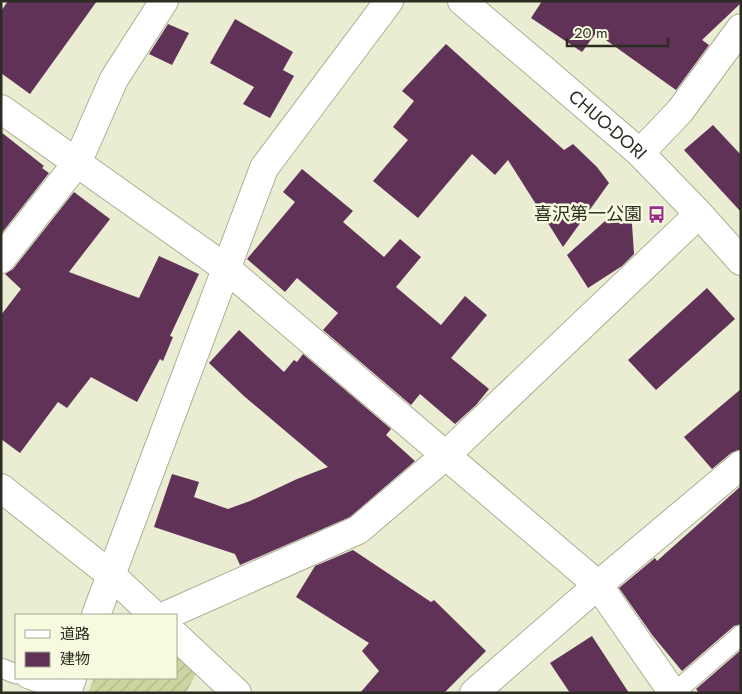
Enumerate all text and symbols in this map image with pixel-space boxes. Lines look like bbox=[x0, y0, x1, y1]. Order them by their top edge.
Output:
scale bar bbox=[567, 15, 668, 47]
text: 20 m bbox=[574, 22, 608, 44]
street label: CHUO-DORI bbox=[563, 84, 653, 165]
place label: 喜沢第一公園 bbox=[534, 201, 642, 227]
bus stop icon: 喜沢第一公園 bbox=[646, 204, 666, 224]
legend bbox=[15, 614, 178, 679]
text: 道路 bbox=[60, 623, 90, 645]
text: 建物 bbox=[60, 648, 90, 670]

